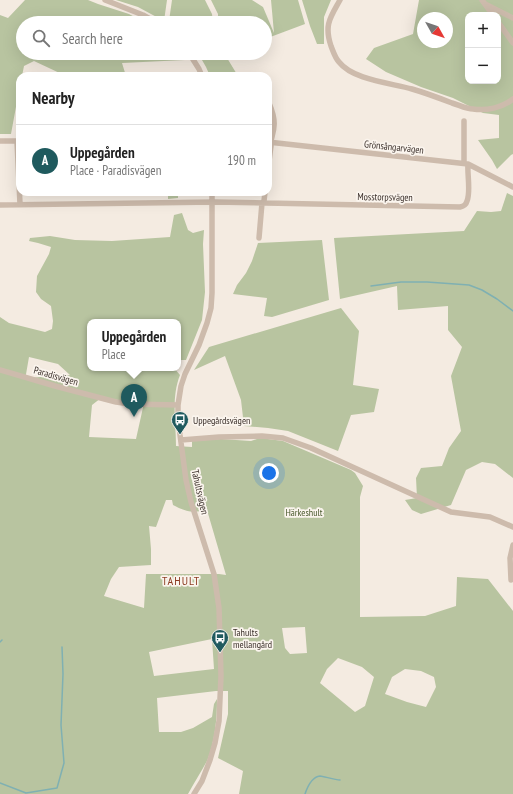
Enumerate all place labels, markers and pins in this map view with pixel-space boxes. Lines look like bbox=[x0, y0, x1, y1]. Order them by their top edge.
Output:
pin: A bbox=[121, 384, 147, 417]
bus stop icon: Uppegårdsvägen bbox=[170, 410, 190, 435]
place label: Uppegårdsvägen bbox=[193, 414, 250, 427]
place label: Tahults mellangård bbox=[233, 626, 272, 651]
bus stop icon: Tahults mellangård bbox=[210, 628, 230, 653]

